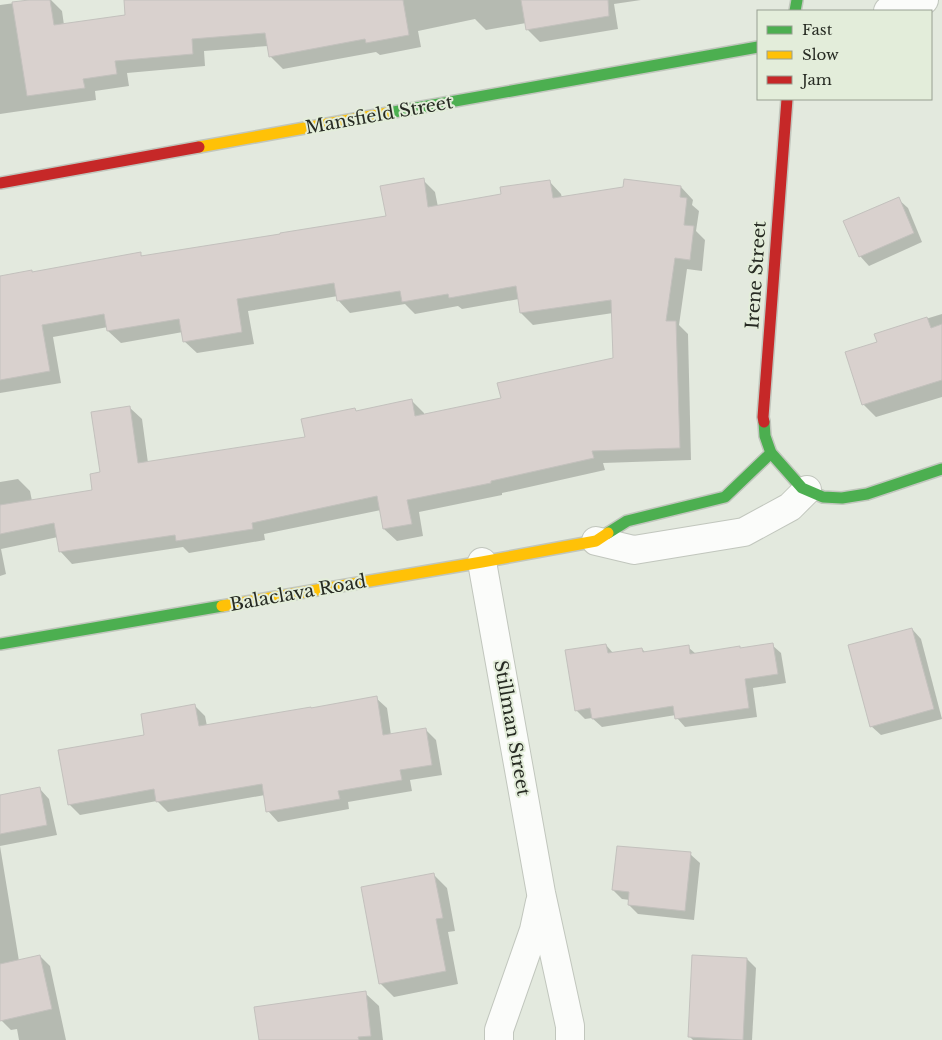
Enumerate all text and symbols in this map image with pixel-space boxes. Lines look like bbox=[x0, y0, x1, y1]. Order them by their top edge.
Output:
legend bbox=[757, 10, 932, 100]
text: Fast bbox=[802, 20, 833, 39]
text: Slow bbox=[802, 45, 839, 64]
text: Jam bbox=[800, 70, 832, 89]
street label: Mansfield Street bbox=[303, 91, 455, 139]
street label: Irene Street bbox=[741, 220, 771, 330]
street label: Balaclava Road bbox=[228, 570, 368, 616]
street label: Stillman Street bbox=[489, 659, 535, 798]

